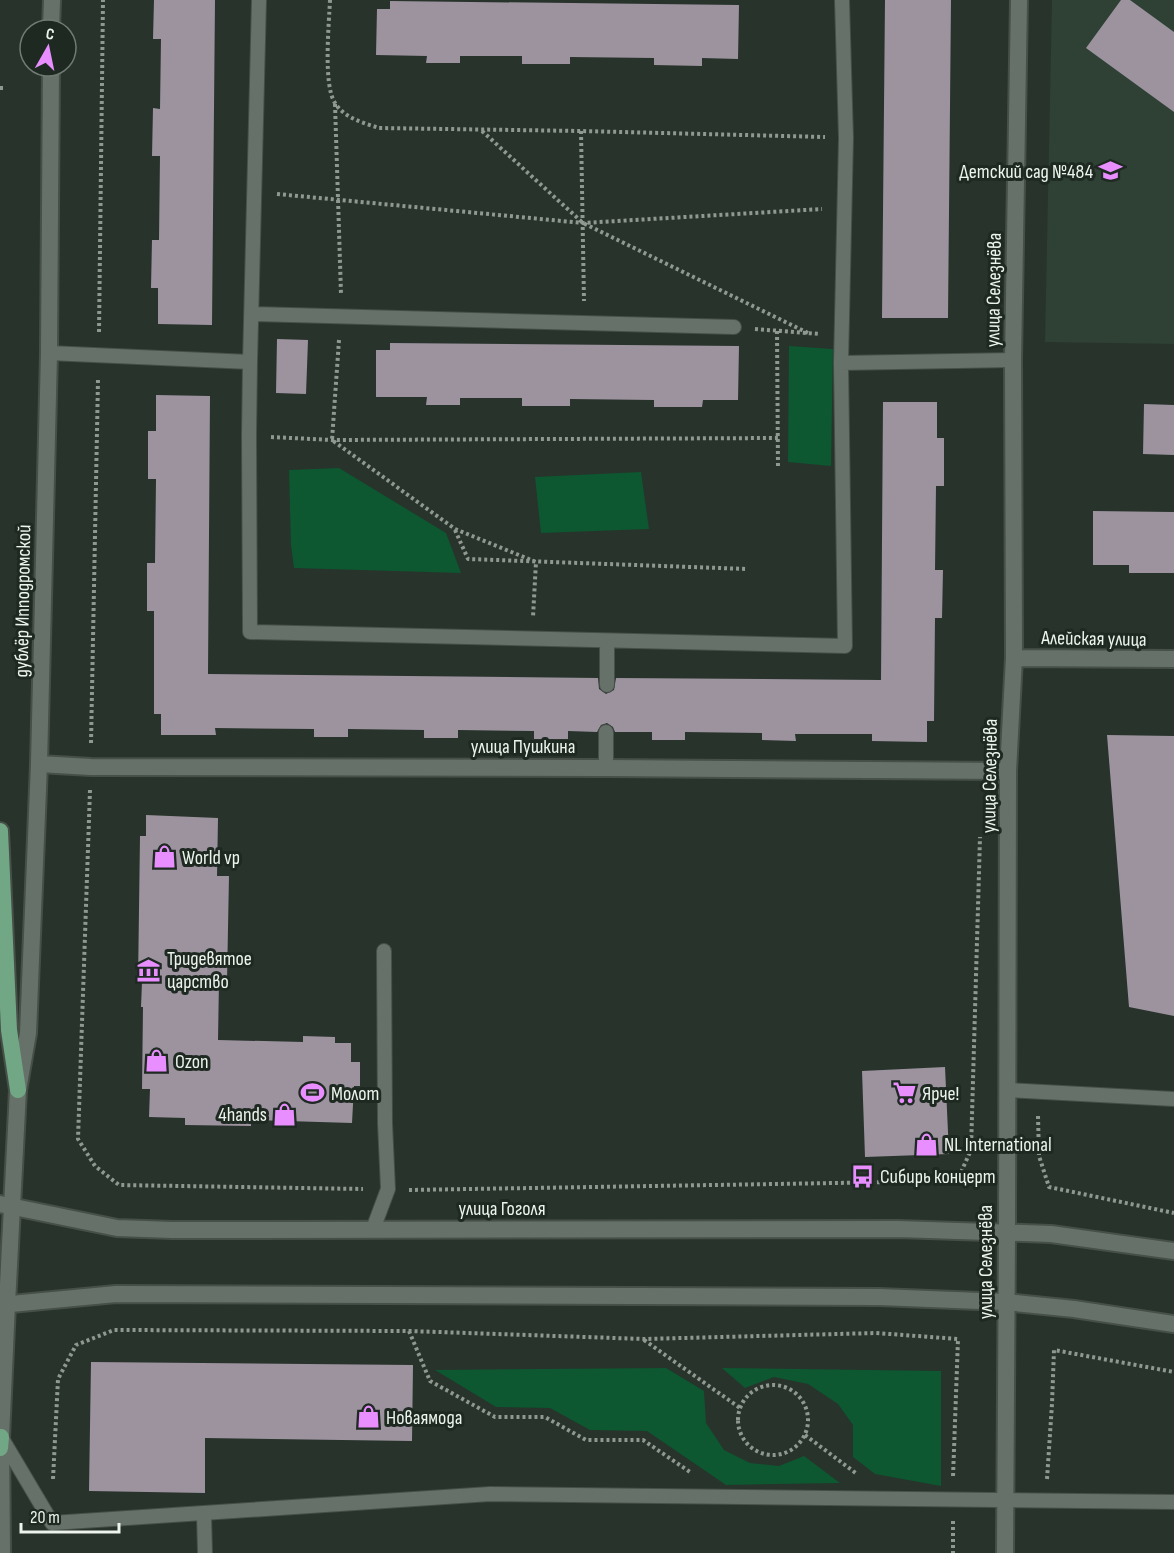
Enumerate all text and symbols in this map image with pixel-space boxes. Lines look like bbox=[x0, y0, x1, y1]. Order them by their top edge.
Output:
north arrow bbox=[18, 18, 78, 78]
text: С bbox=[45, 25, 56, 45]
school or university icon: Детский сад №484 bbox=[1098, 158, 1124, 184]
place label: Детский сад №484 bbox=[959, 160, 1093, 184]
street label: улица Селезнёва bbox=[981, 233, 1007, 347]
street label: дублёр Ипподромской bbox=[10, 524, 36, 678]
street label: Алейская улица bbox=[1040, 626, 1147, 652]
street label: улица Селезнёва bbox=[977, 719, 1003, 833]
street label: улица Пушкина bbox=[471, 735, 575, 759]
shop icon: World vp bbox=[151, 844, 177, 870]
place label: World vp bbox=[182, 846, 240, 870]
place label: Тридевятое царство bbox=[167, 947, 252, 994]
museum icon: Тридевятое царство bbox=[136, 957, 162, 983]
shop icon: Ozon bbox=[144, 1048, 170, 1074]
place label: Ozon bbox=[175, 1050, 209, 1074]
sports icon: Молот bbox=[300, 1080, 326, 1106]
supermarket icon: Ярче! bbox=[891, 1080, 917, 1106]
place label: Молот bbox=[331, 1082, 379, 1106]
place label: Ярче! bbox=[922, 1082, 959, 1106]
shop icon: 4hands bbox=[272, 1101, 298, 1127]
place label: 4hands bbox=[218, 1103, 267, 1127]
shop icon: NL International bbox=[913, 1131, 939, 1157]
place label: NL International bbox=[944, 1133, 1052, 1157]
bus stop icon: Сибирь концерт bbox=[849, 1163, 875, 1189]
place label: Сибирь концерт bbox=[880, 1165, 996, 1189]
street label: улица Гоголя bbox=[458, 1197, 546, 1221]
street label: улица Селезнёва bbox=[974, 1205, 998, 1319]
shop icon: Новаямода bbox=[355, 1404, 381, 1430]
place label: Новаямода bbox=[386, 1406, 462, 1430]
scale bar bbox=[21, 1496, 118, 1534]
text: 20 m bbox=[30, 1507, 60, 1528]

